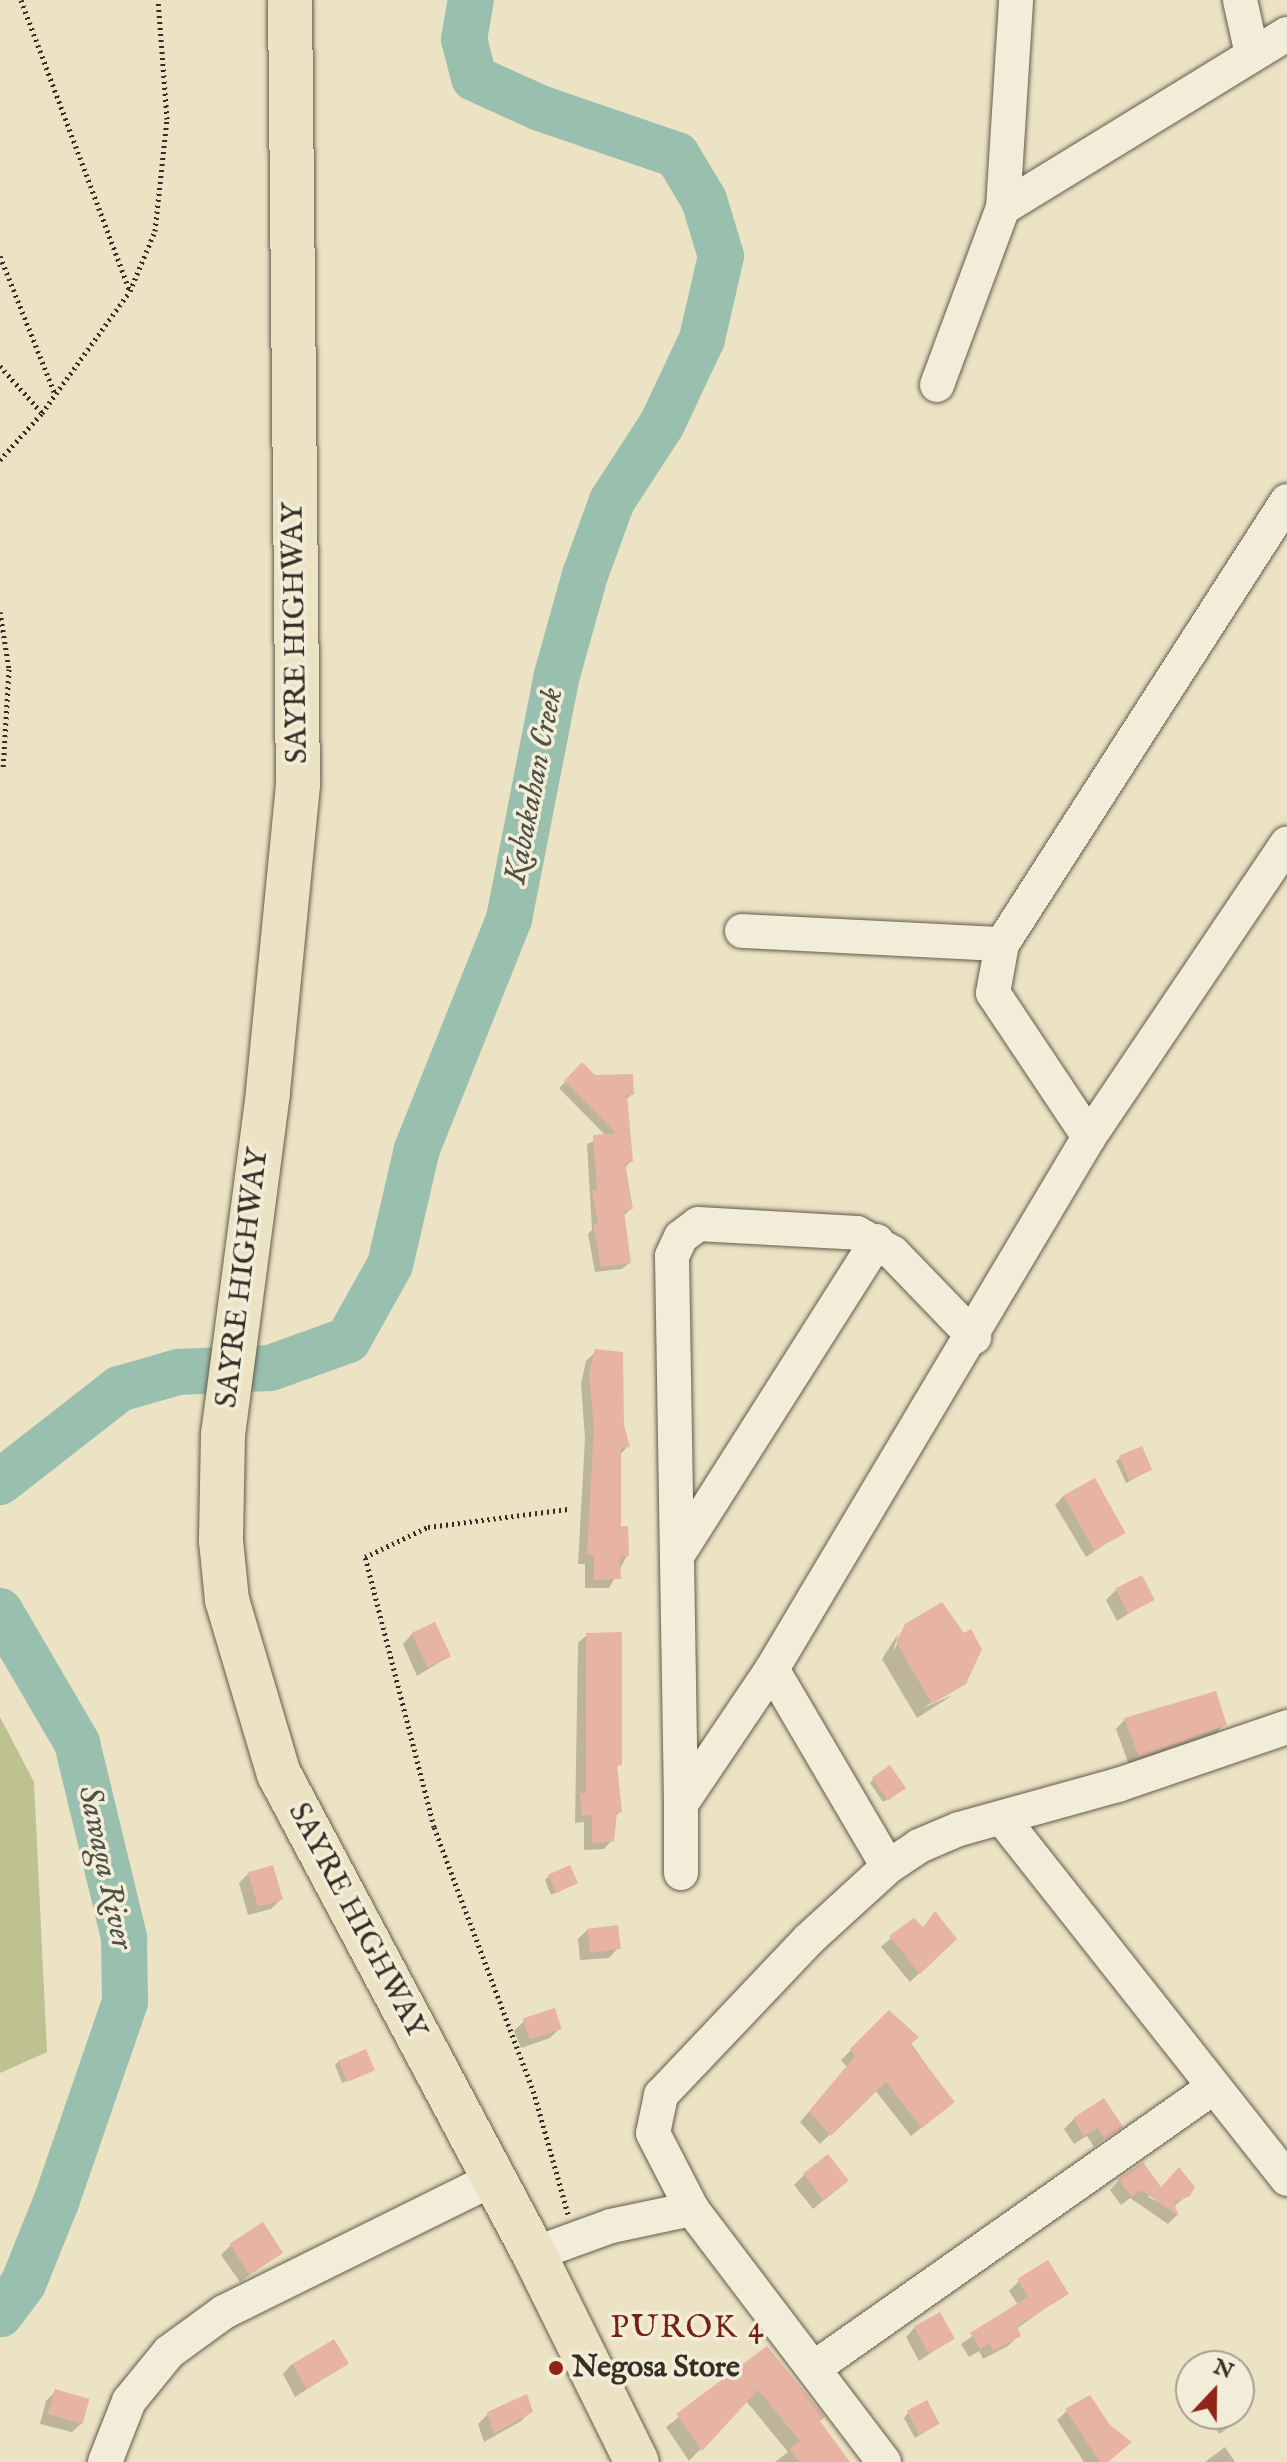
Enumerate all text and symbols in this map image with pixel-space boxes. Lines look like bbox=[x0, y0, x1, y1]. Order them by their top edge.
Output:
street label: SAYRE HIGHWAY bbox=[276, 502, 316, 764]
water label: Kabakahan Creek bbox=[497, 685, 573, 887]
street label: SAYRE HIGHWAY bbox=[209, 1146, 277, 1410]
water label: Sawaga River bbox=[68, 1783, 140, 1953]
street label: SAYRE HIGHWAY bbox=[280, 1797, 434, 2045]
district label: PUROK 4 bbox=[610, 2310, 766, 2348]
place label: Negosa Store bbox=[572, 2350, 740, 2386]
north arrow bbox=[1175, 2350, 1255, 2430]
text: N bbox=[1209, 2353, 1237, 2386]
marker: Negosa Store bbox=[547, 2359, 565, 2377]

